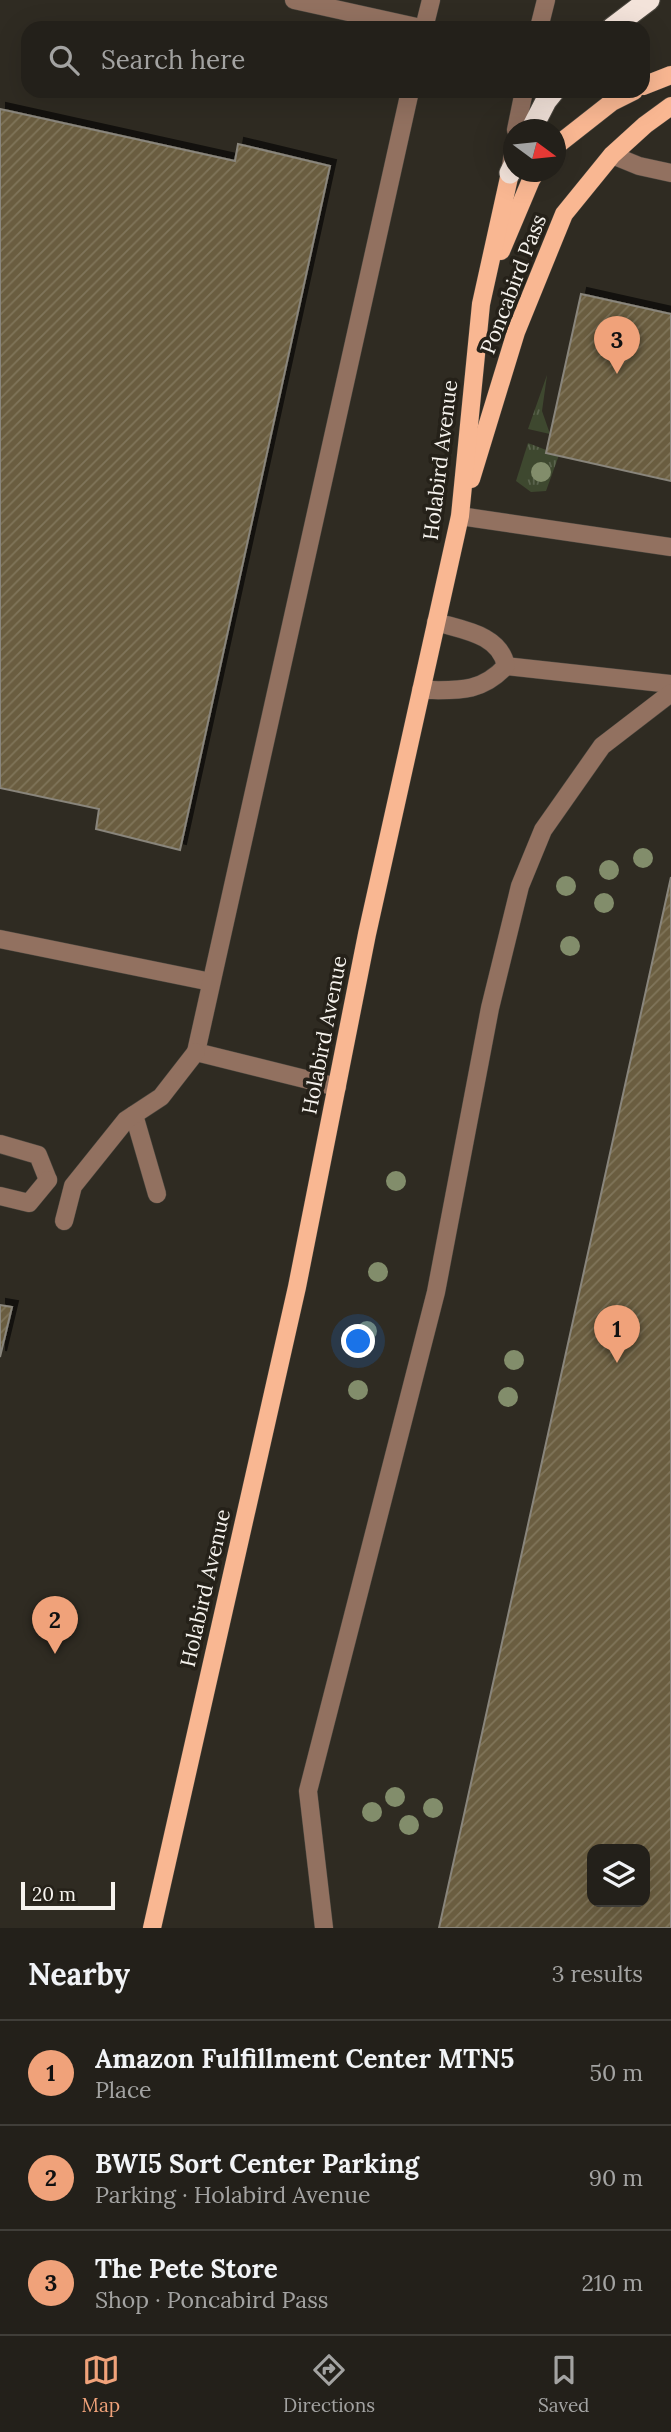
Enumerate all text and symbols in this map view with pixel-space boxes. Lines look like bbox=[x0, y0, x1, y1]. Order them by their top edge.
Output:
search box bbox=[21, 21, 650, 98]
icon: search bbox=[45, 41, 83, 79]
text: Search here bbox=[101, 43, 245, 76]
north arrow bbox=[503, 119, 566, 182]
street label: Poncabird Pass bbox=[474, 210, 552, 358]
pin: 3 bbox=[594, 316, 640, 374]
street label: Holabird Avenue bbox=[417, 378, 463, 542]
street label: Holabird Avenue bbox=[295, 953, 353, 1117]
pin: 1 bbox=[594, 1305, 640, 1363]
your location bbox=[341, 1324, 375, 1358]
street label: Holabird Avenue bbox=[174, 1506, 236, 1670]
pin: 2 bbox=[32, 1596, 78, 1654]
map controls bbox=[587, 1844, 650, 1907]
button: layers bbox=[587, 1844, 650, 1907]
scale bar bbox=[21, 1879, 116, 1911]
text: 20 m bbox=[32, 1882, 76, 1906]
text: Nearby bbox=[28, 1955, 130, 1993]
text: 3 results bbox=[552, 1959, 643, 1988]
text: Amazon Fulfillment Center MTN5 bbox=[95, 2042, 514, 2075]
text: 1 bbox=[46, 2058, 56, 2087]
text: 50 m bbox=[590, 2058, 643, 2087]
text: Place bbox=[95, 2075, 152, 2104]
text: BWI5 Sort Center Parking bbox=[95, 2147, 419, 2180]
text: 2 bbox=[45, 2163, 57, 2192]
text: 90 m bbox=[589, 2163, 643, 2192]
text: Parking · Holabird Avenue bbox=[95, 2180, 370, 2209]
text: The Pete Store bbox=[95, 2252, 278, 2285]
text: 3 bbox=[45, 2268, 57, 2297]
text: 210 m bbox=[581, 2268, 643, 2297]
text: Shop · Poncabird Pass bbox=[95, 2285, 328, 2314]
tab: Map bbox=[82, 2351, 120, 2417]
tab: Directions bbox=[283, 2351, 375, 2417]
tab: Saved bbox=[538, 2351, 589, 2417]

